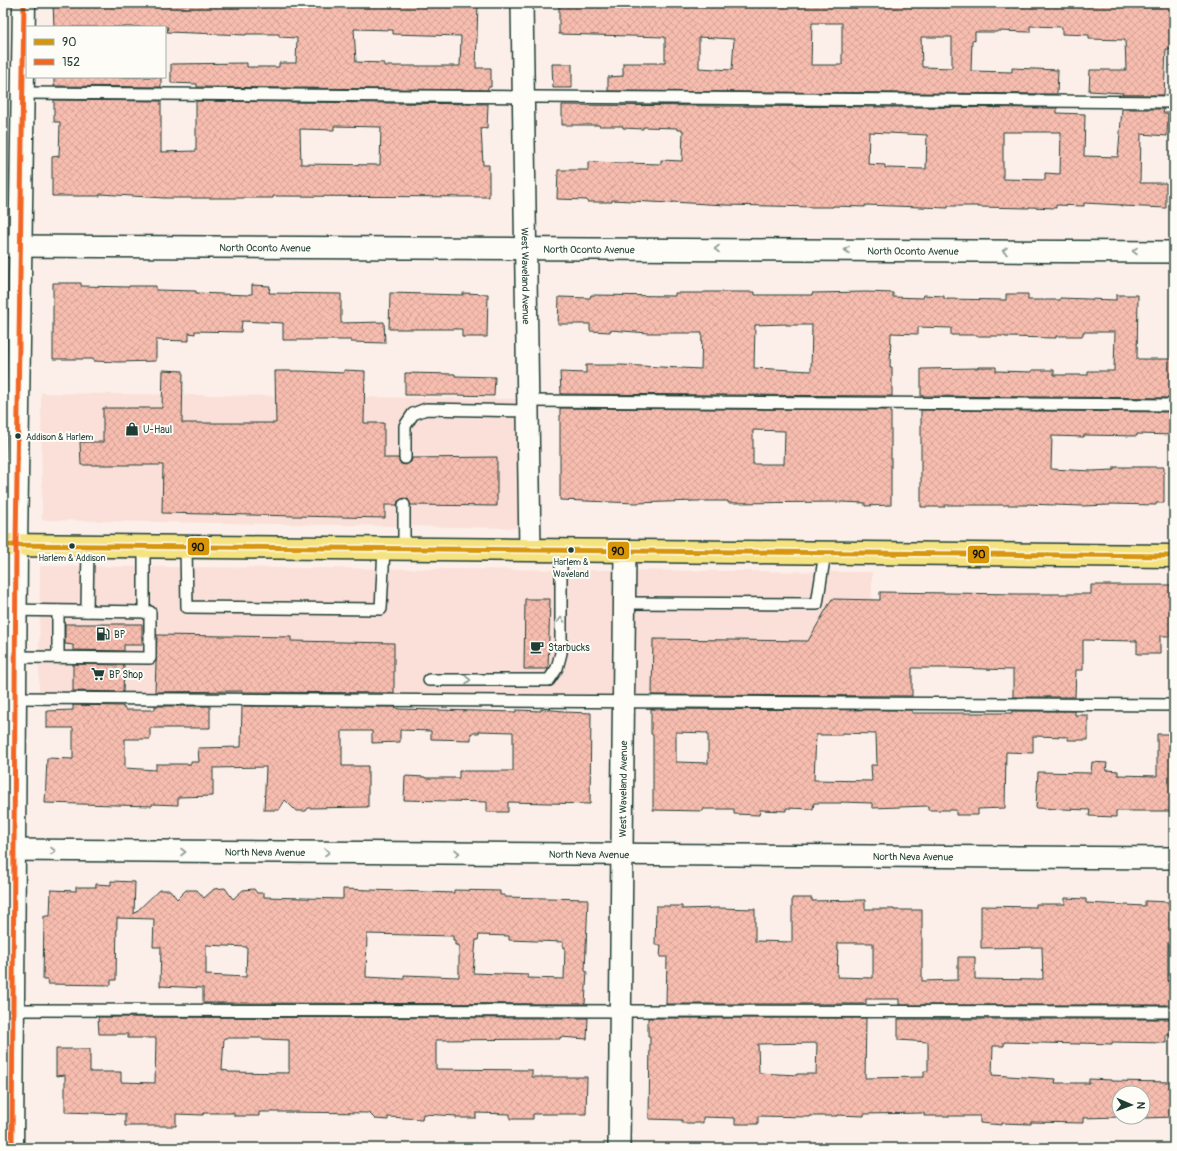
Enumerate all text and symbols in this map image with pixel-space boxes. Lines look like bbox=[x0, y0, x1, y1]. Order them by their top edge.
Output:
legend bbox=[26, 26, 166, 78]
text: 90 bbox=[62, 35, 76, 50]
text: 152 bbox=[62, 55, 80, 70]
street label: West Waveland Avenue bbox=[518, 227, 532, 325]
street label: North Oconto Avenue bbox=[219, 242, 311, 255]
street label: North Oconto Avenue bbox=[543, 244, 635, 256]
one-way arrow bbox=[714, 245, 720, 253]
street label: North Oconto Avenue bbox=[867, 245, 959, 258]
one-way arrow bbox=[844, 246, 850, 254]
one-way arrow bbox=[1002, 247, 1008, 255]
one-way arrow bbox=[1132, 247, 1138, 255]
shop icon: U-Haul bbox=[124, 421, 140, 437]
place label: U-Haul bbox=[143, 424, 172, 436]
marker: Addison & Harlem bbox=[13, 431, 23, 441]
place label: Addison & Harlem bbox=[26, 432, 93, 443]
line badge: 90 bbox=[187, 537, 210, 556]
marker: Harlem & Addison bbox=[67, 541, 77, 551]
text: 90 bbox=[191, 541, 205, 554]
line badge: 90 bbox=[607, 541, 630, 560]
marker: Harlem & Waveland bbox=[566, 545, 576, 555]
text: 90 bbox=[611, 545, 625, 558]
line badge: 90 bbox=[967, 545, 990, 564]
text: 90 bbox=[972, 548, 986, 561]
place label: Harlem & Addison bbox=[38, 553, 106, 564]
place label: Harlem & Waveland bbox=[553, 557, 589, 580]
one-way arrow bbox=[557, 617, 565, 623]
fuel station icon: BP bbox=[95, 626, 111, 642]
place label: BP bbox=[114, 629, 126, 641]
cafe icon: Starbucks bbox=[529, 639, 545, 655]
place label: Starbucks bbox=[548, 642, 590, 654]
supermarket icon: BP Shop bbox=[90, 666, 106, 682]
place label: BP Shop bbox=[109, 669, 143, 681]
one-way arrow bbox=[465, 676, 471, 684]
street label: West Waveland Avenue bbox=[617, 740, 630, 838]
one-way arrow bbox=[50, 847, 56, 855]
one-way arrow bbox=[180, 847, 186, 856]
street label: North Neva Avenue bbox=[225, 847, 305, 859]
one-way arrow bbox=[324, 848, 330, 857]
one-way arrow bbox=[454, 849, 460, 857]
street label: North Neva Avenue bbox=[549, 849, 629, 861]
street label: North Neva Avenue bbox=[873, 851, 953, 863]
north arrow bbox=[1111, 1085, 1151, 1125]
text: N bbox=[1134, 1101, 1147, 1110]

